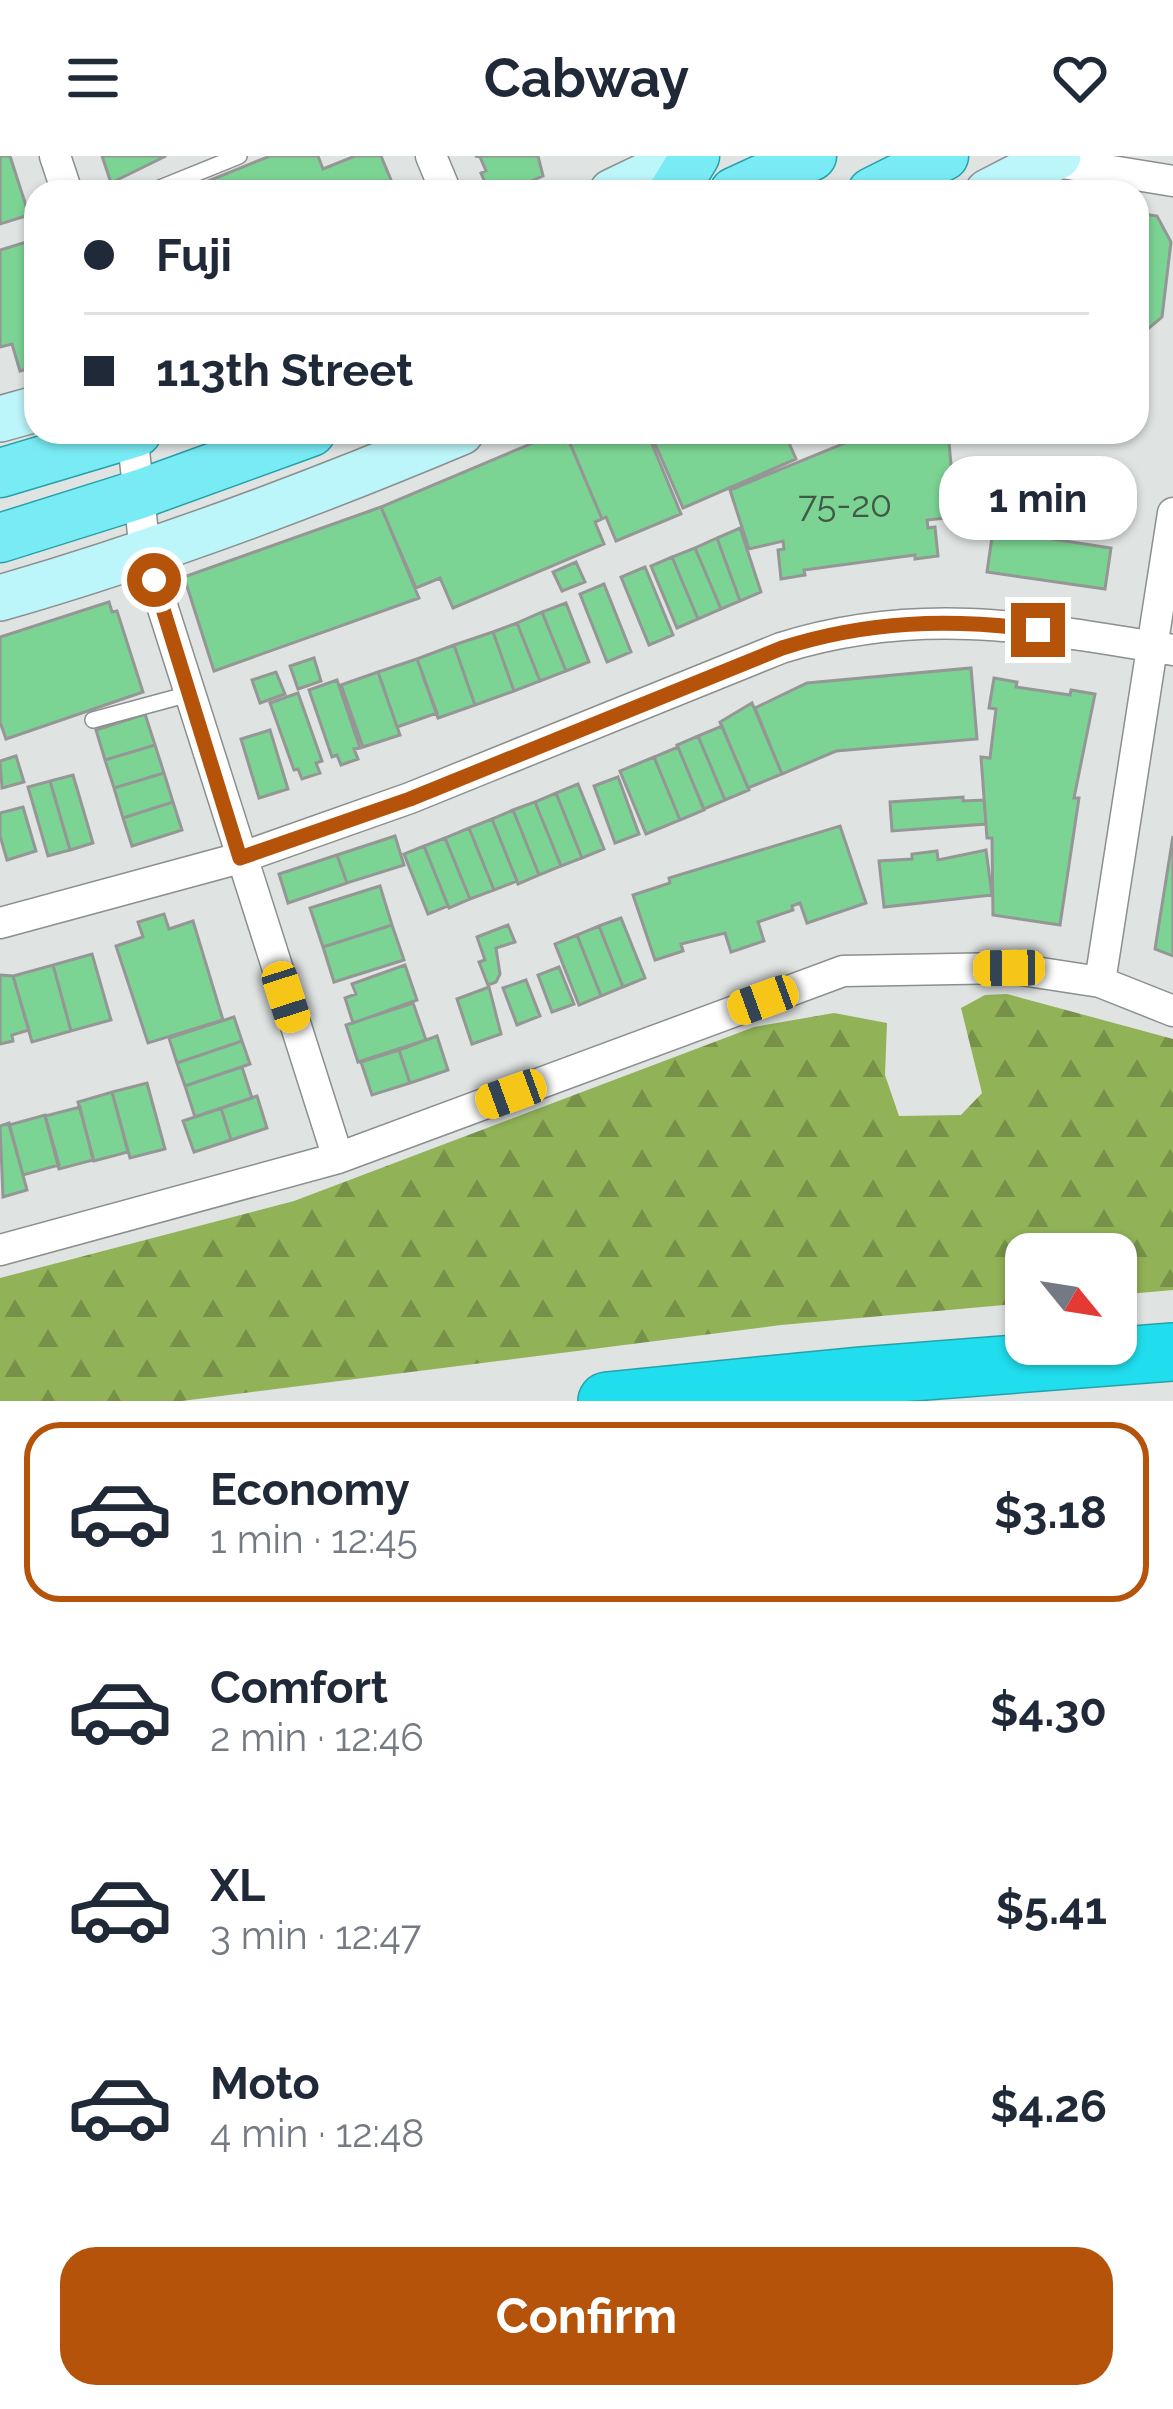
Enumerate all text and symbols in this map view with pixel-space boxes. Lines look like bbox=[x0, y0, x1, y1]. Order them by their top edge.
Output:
icon: menu bbox=[60, 45, 126, 111]
icon: heart bbox=[1047, 45, 1113, 111]
text: Cabway bbox=[484, 46, 689, 110]
text: Fuji bbox=[156, 229, 232, 282]
text: 113th Street bbox=[156, 344, 413, 397]
callout: 1 min bbox=[939, 456, 1137, 540]
text: 1 min bbox=[989, 475, 1087, 521]
house number: 75-20 bbox=[798, 483, 892, 525]
route start bbox=[127, 553, 181, 607]
route end bbox=[1011, 603, 1065, 657]
car bbox=[973, 949, 1045, 987]
car bbox=[258, 957, 314, 1037]
car bbox=[723, 971, 803, 1029]
car bbox=[471, 1065, 551, 1123]
north arrow bbox=[1005, 1233, 1137, 1365]
map controls bbox=[1005, 1233, 1137, 1365]
icon: car bbox=[66, 1458, 174, 1566]
text: Economy bbox=[210, 1463, 410, 1516]
text: $3.18 bbox=[994, 1486, 1107, 1539]
text: 1 min · 12:45 bbox=[210, 1516, 418, 1562]
icon: car bbox=[66, 1656, 174, 1764]
text: Comfort bbox=[210, 1661, 388, 1714]
text: $4.30 bbox=[990, 1684, 1107, 1737]
text: 2 min · 12:46 bbox=[210, 1714, 424, 1760]
icon: car bbox=[66, 1854, 174, 1962]
text: XL bbox=[210, 1859, 265, 1912]
text: $5.41 bbox=[995, 1882, 1107, 1935]
text: 3 min · 12:47 bbox=[210, 1912, 421, 1958]
icon: car bbox=[66, 2052, 174, 2160]
text: Moto bbox=[210, 2057, 320, 2110]
text: $4.26 bbox=[990, 2080, 1107, 2133]
text: 4 min · 12:48 bbox=[210, 2110, 424, 2156]
button: Confirm bbox=[60, 2247, 1113, 2385]

